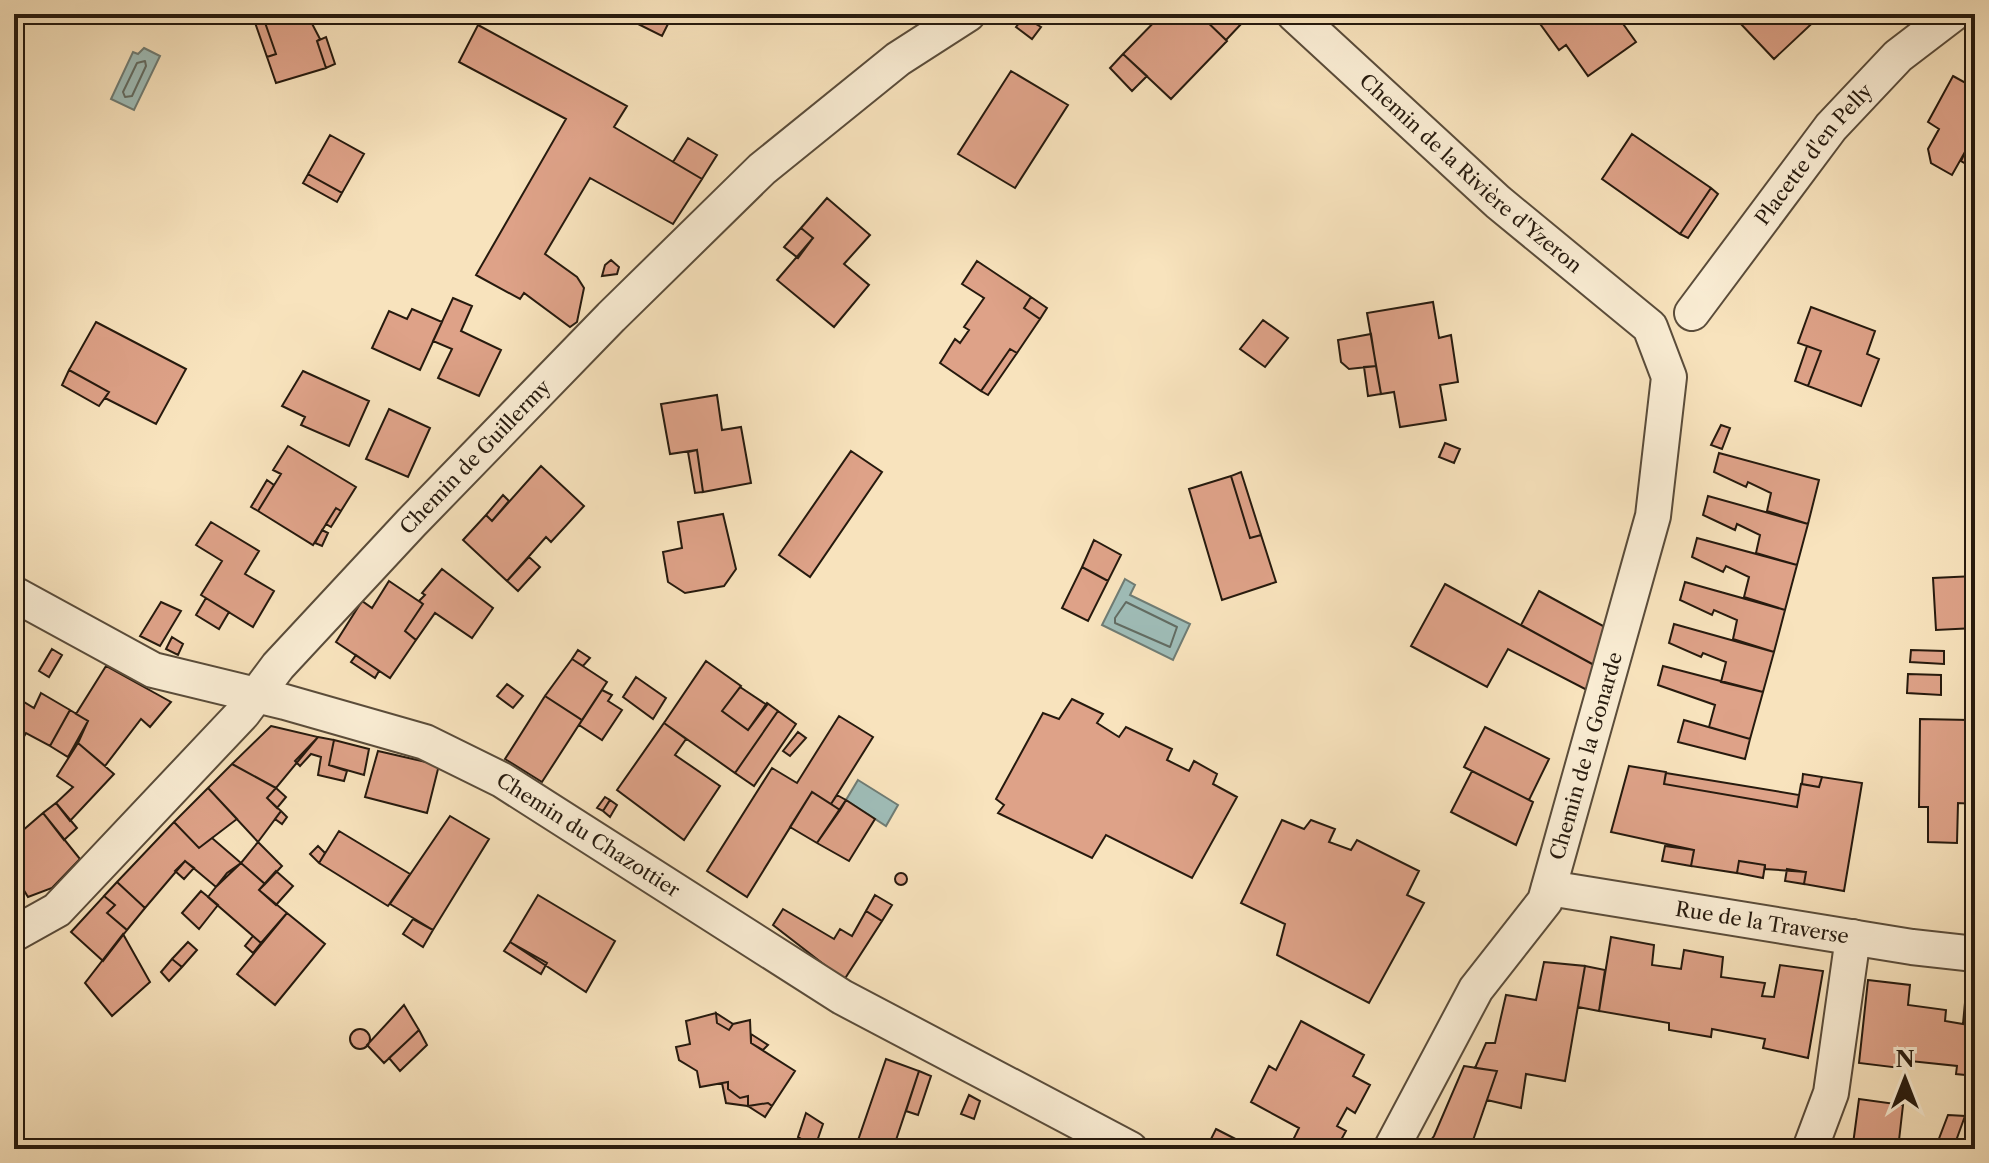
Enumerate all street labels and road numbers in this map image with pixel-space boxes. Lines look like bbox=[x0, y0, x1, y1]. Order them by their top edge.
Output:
street label: Chemin de la Rivière d'Yzeron bbox=[1355, 69, 1587, 278]
street label: Placette d'en Pelly bbox=[1750, 78, 1878, 230]
street label: Chemin de Guillermy bbox=[395, 374, 556, 539]
street label: Chemin de la Gonarde bbox=[1545, 649, 1627, 863]
street label: Chemin du Chazottier bbox=[492, 768, 685, 903]
street label: Rue de la Traverse bbox=[1674, 897, 1851, 949]

